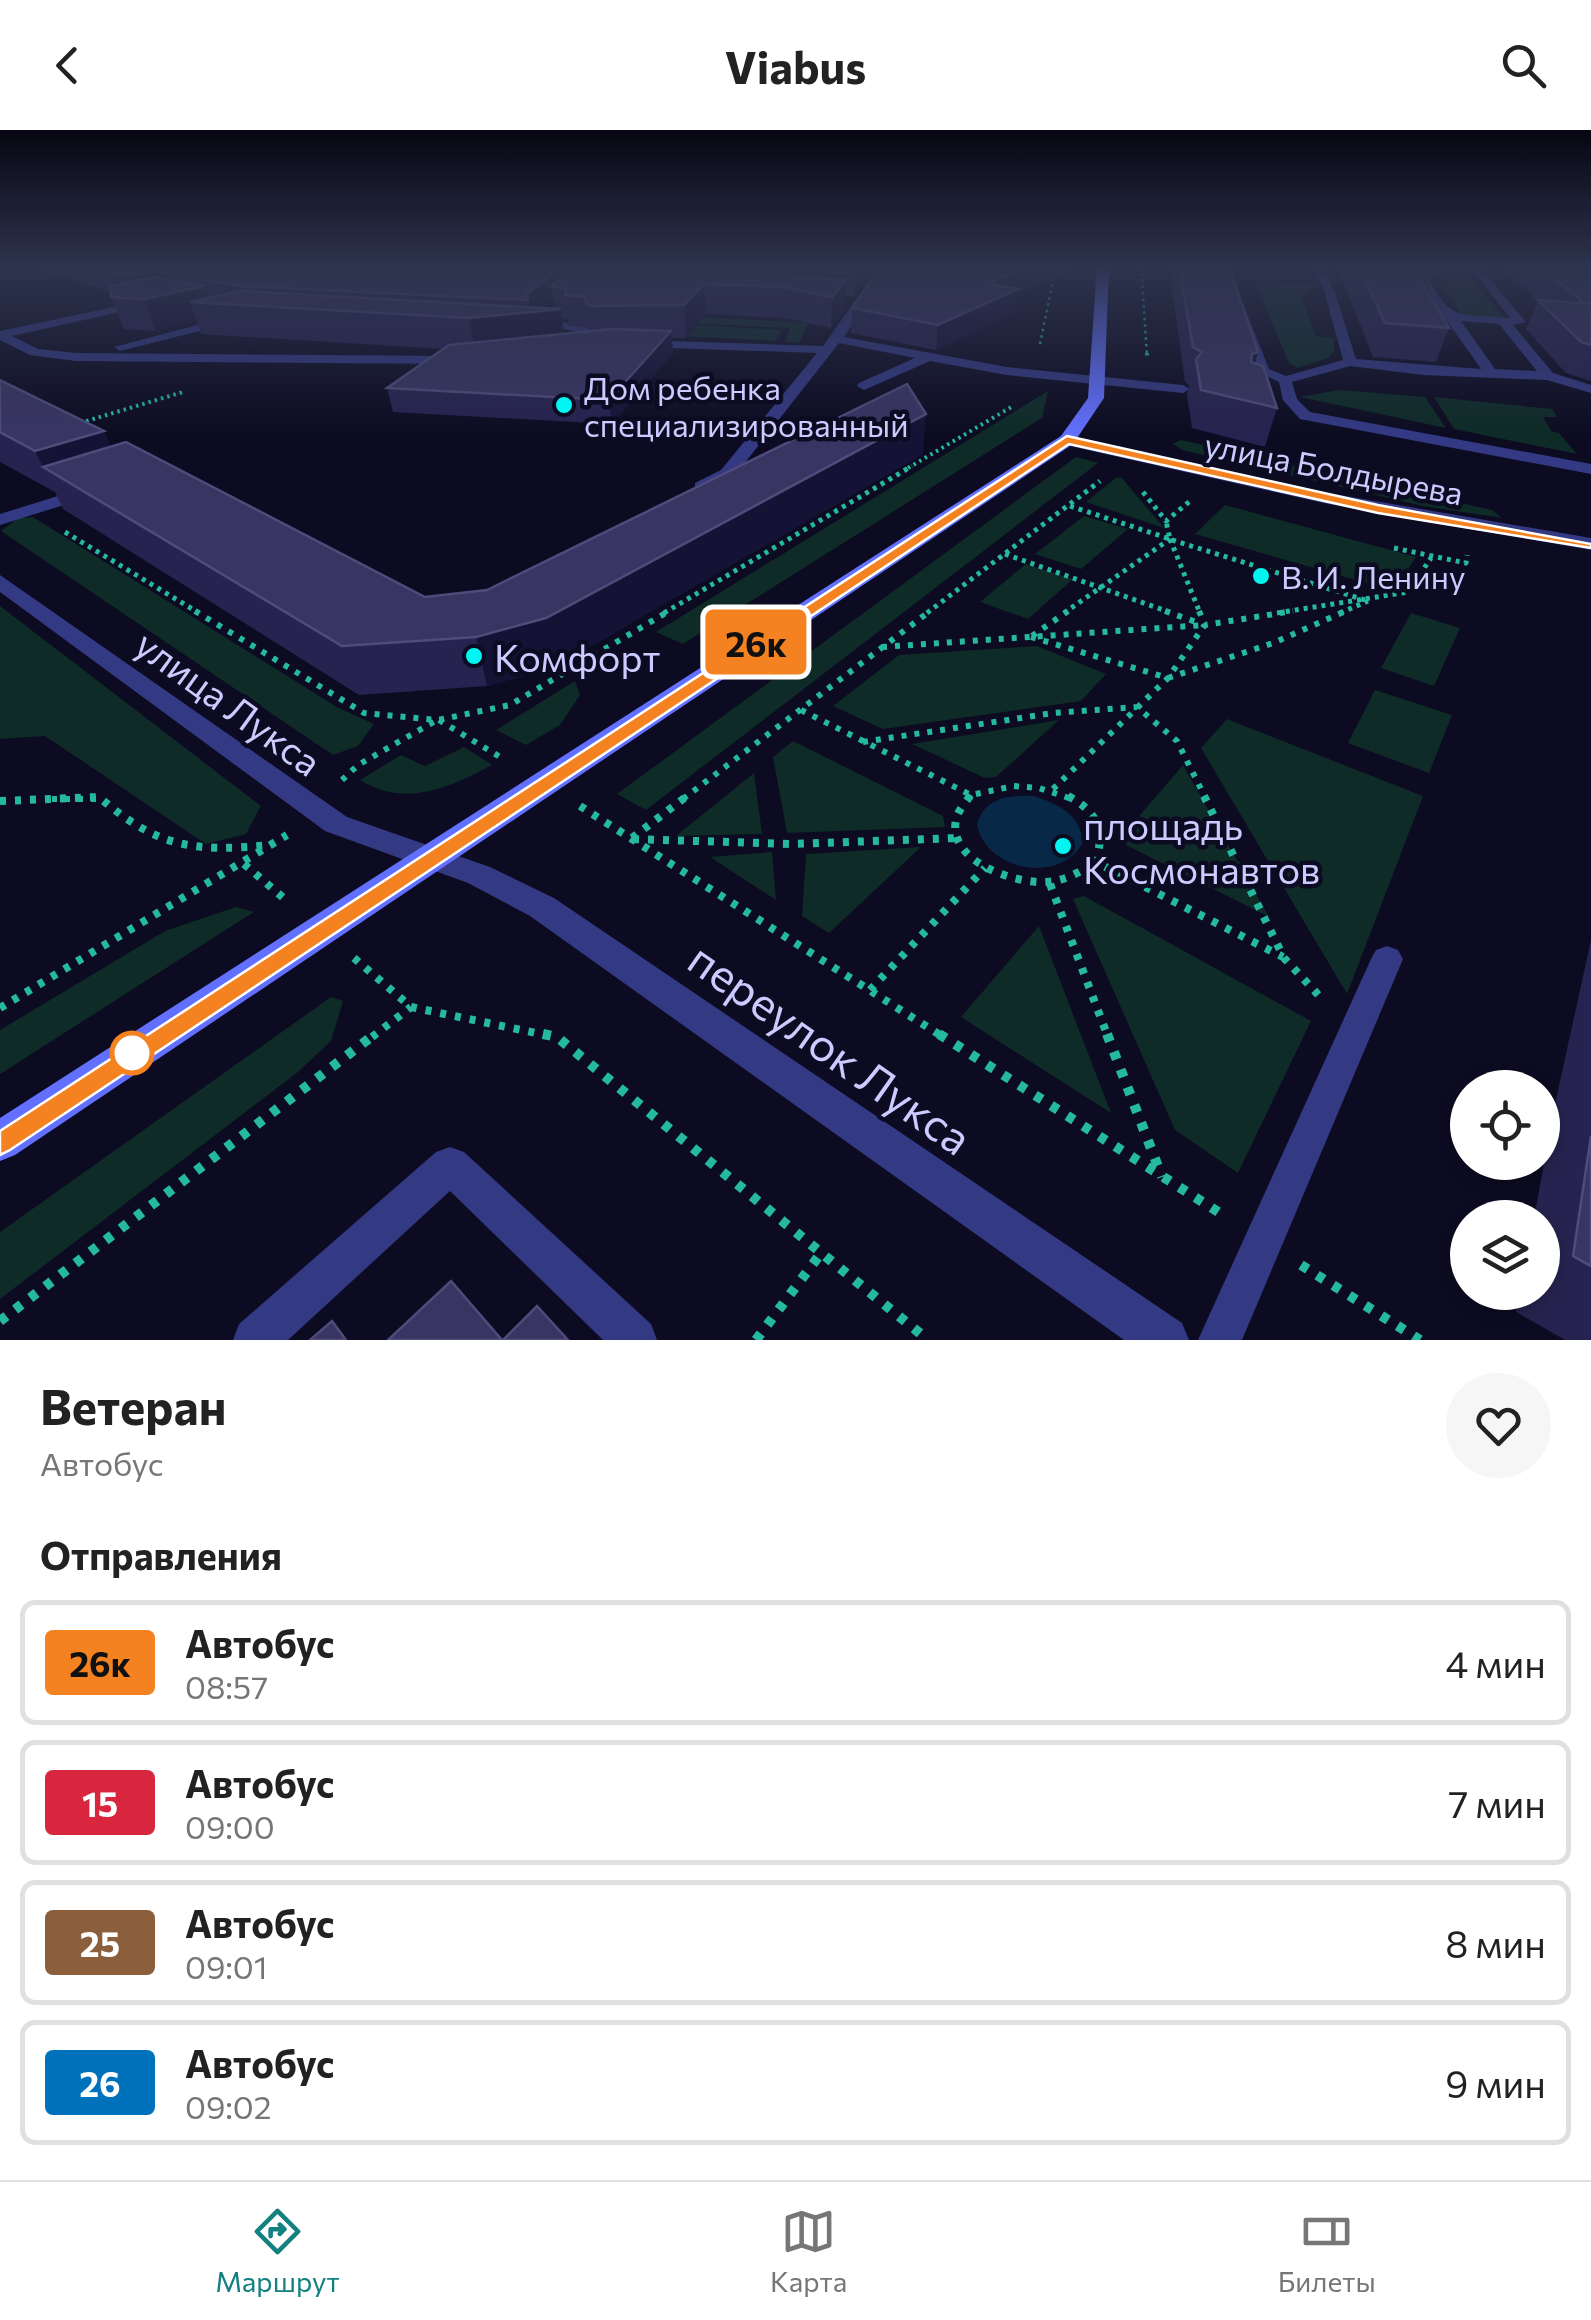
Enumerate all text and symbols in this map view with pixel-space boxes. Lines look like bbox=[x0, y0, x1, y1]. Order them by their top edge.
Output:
icon: back bbox=[40, 38, 95, 93]
text: Viabus bbox=[725, 38, 866, 93]
icon: search bbox=[1496, 38, 1551, 93]
place label: Дом ребенка специализированный bbox=[584, 367, 909, 444]
marker: Дом ребенка специализированный bbox=[553, 394, 575, 416]
street label: улица Болдырева bbox=[1202, 423, 1466, 513]
place label: В. И. Ленину bbox=[1281, 556, 1465, 596]
marker: В. И. Ленину bbox=[1250, 565, 1272, 587]
line badge: 26к bbox=[698, 610, 814, 674]
street label: улица Лукса bbox=[127, 619, 331, 785]
text: 26к bbox=[725, 621, 787, 664]
place label: Комфорт bbox=[494, 633, 660, 680]
marker: Комфорт bbox=[463, 645, 485, 667]
place label: площадь Космонавтов bbox=[1083, 801, 1320, 892]
marker: площадь Космонавтов bbox=[1052, 835, 1074, 857]
street label: переулок Лукса bbox=[679, 929, 983, 1165]
unlabelled marker bbox=[111, 1032, 153, 1074]
map controls bbox=[1450, 1070, 1560, 1310]
button: locate bbox=[1450, 1070, 1560, 1180]
button: layers bbox=[1450, 1200, 1560, 1310]
button: heart bbox=[1446, 1373, 1551, 1478]
text: Ветеран bbox=[40, 1376, 226, 1435]
text: Автобус bbox=[40, 1443, 164, 1483]
text: Отправления bbox=[40, 1531, 282, 1578]
text: Автобус bbox=[185, 1619, 335, 1666]
text: 4 мин bbox=[1445, 1639, 1546, 1686]
text: 26к bbox=[69, 1641, 131, 1684]
text: 08:57 bbox=[185, 1666, 268, 1706]
text: Автобус bbox=[185, 1759, 335, 1806]
text: 7 мин bbox=[1448, 1779, 1546, 1826]
text: 15 bbox=[82, 1781, 118, 1824]
text: 09:00 bbox=[185, 1806, 275, 1846]
text: Автобус bbox=[185, 1899, 335, 1946]
text: 8 мин bbox=[1445, 1919, 1546, 1966]
text: 25 bbox=[80, 1921, 120, 1964]
text: 09:01 bbox=[185, 1946, 267, 1986]
text: Автобус bbox=[185, 2039, 335, 2086]
text: 9 мин bbox=[1445, 2059, 1546, 2106]
text: 26 bbox=[79, 2061, 121, 2104]
text: 09:02 bbox=[185, 2086, 271, 2126]
tab: Маршрут bbox=[215, 2204, 340, 2298]
tab: Карта bbox=[770, 2204, 847, 2298]
tab: Билеты bbox=[1278, 2204, 1376, 2298]

